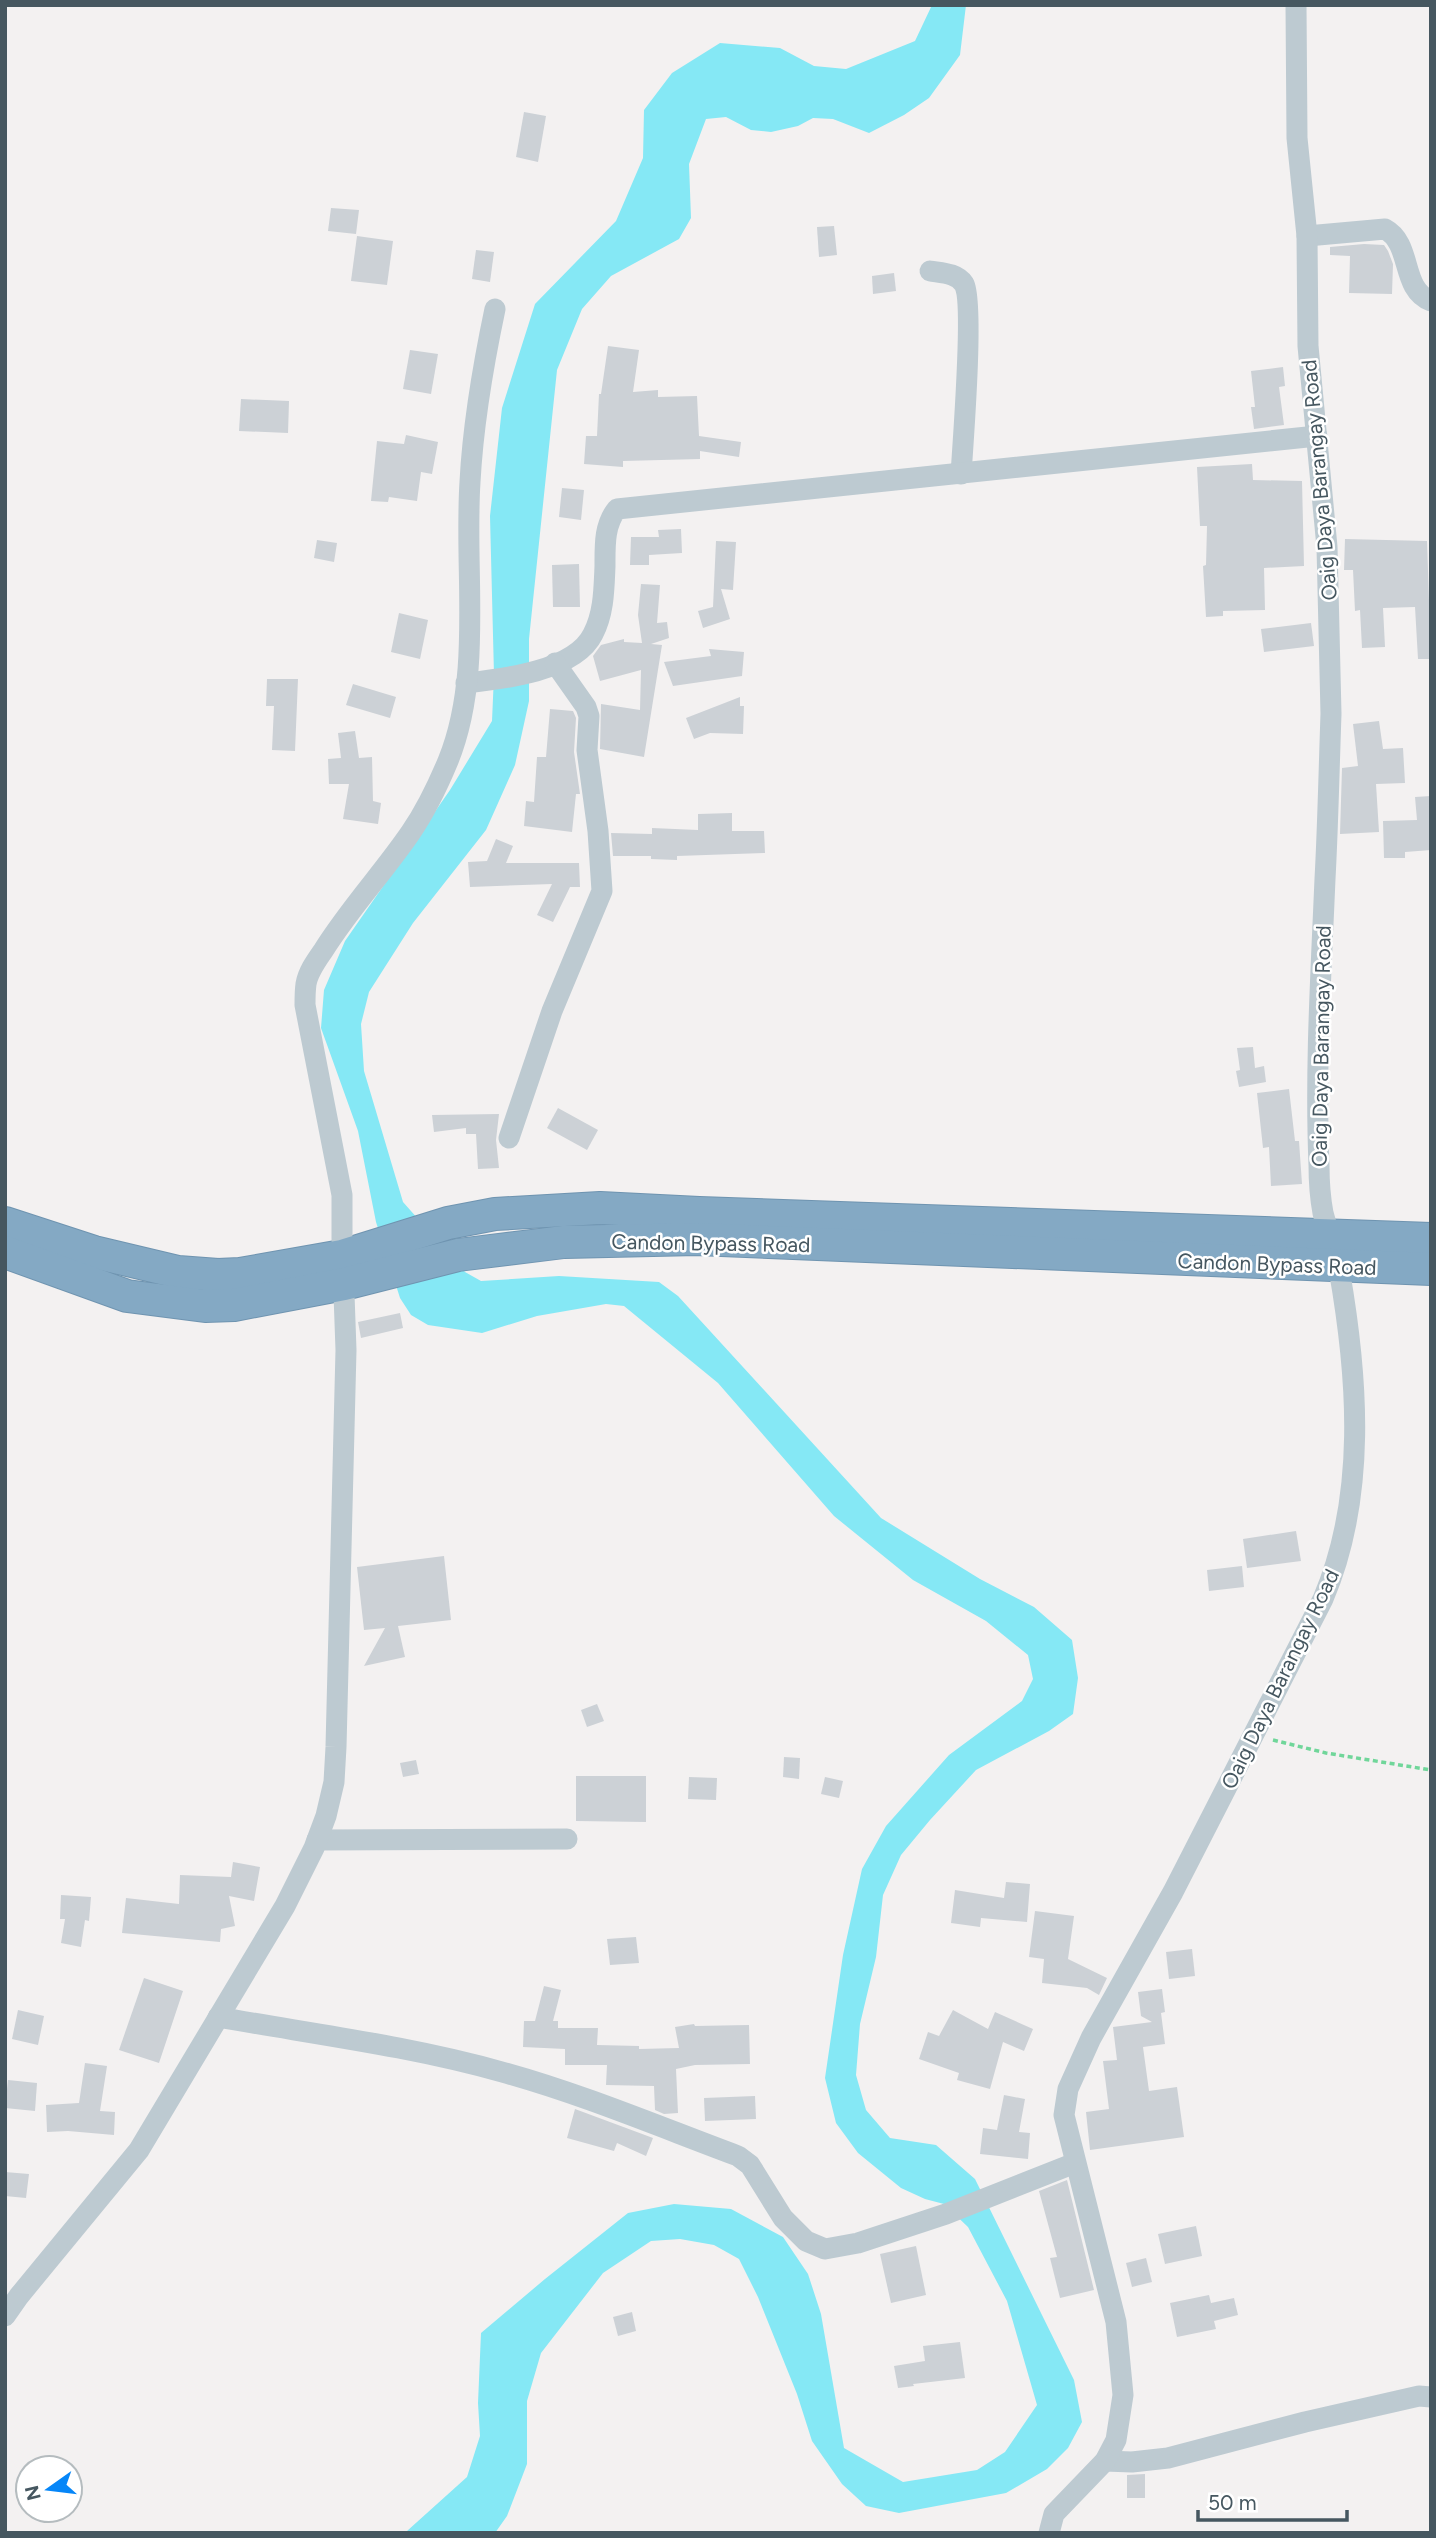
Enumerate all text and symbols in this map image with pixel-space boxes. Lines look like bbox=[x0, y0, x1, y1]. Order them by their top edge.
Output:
street label: Oaig Daya Barangay Road bbox=[1296, 359, 1342, 601]
street label: Oaig Daya Barangay Road bbox=[1306, 925, 1336, 1167]
street label: Candon Bypass Road bbox=[611, 1229, 811, 1257]
street label: Candon Bypass Road bbox=[1177, 1248, 1377, 1280]
street label: Oaig Daya Barangay Road bbox=[1216, 1565, 1344, 1793]
north arrow bbox=[14, 2454, 84, 2524]
scale bar bbox=[1198, 2478, 1347, 2522]
text: N bbox=[20, 2483, 46, 2503]
text: 50 m bbox=[1208, 2490, 1257, 2515]

